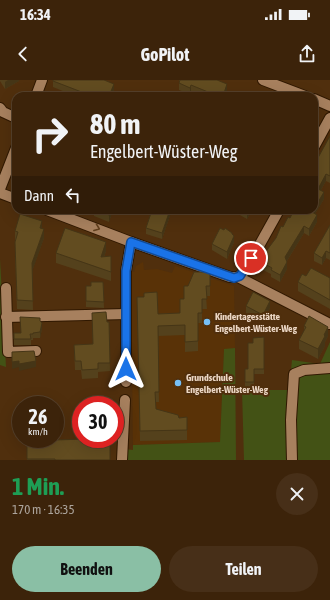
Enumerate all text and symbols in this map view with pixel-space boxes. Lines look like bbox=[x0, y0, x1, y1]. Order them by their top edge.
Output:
text: 16:34 bbox=[20, 6, 51, 23]
icon: back bbox=[12, 43, 34, 65]
icon: share bbox=[296, 43, 318, 65]
text: GoPilot bbox=[140, 44, 190, 65]
icon: right bbox=[24, 108, 76, 160]
text: 80 m bbox=[90, 108, 140, 140]
text: Engelbert-Wüster-Weg bbox=[90, 141, 237, 162]
icon: left bbox=[62, 184, 84, 206]
text: Dann bbox=[24, 187, 54, 204]
one-way arrow bbox=[93, 224, 100, 232]
pin bbox=[234, 241, 268, 275]
icon: arrive bbox=[240, 247, 262, 269]
place label: Kindertagesstätte Engelbert-Wüster-Weg bbox=[215, 311, 298, 334]
marker: Kindertagesstätte Engelbert-Wüster-Weg bbox=[202, 317, 212, 327]
position arrow bbox=[105, 348, 147, 390]
place label: Grundschule Engelbert-Wüster-Weg bbox=[186, 372, 269, 395]
marker: Grundschule Engelbert-Wüster-Weg bbox=[173, 378, 183, 388]
speed limit sign: 30 bbox=[72, 396, 124, 448]
text: 26 bbox=[29, 405, 47, 428]
text: km/h bbox=[28, 426, 48, 437]
text: 1 Min. bbox=[12, 473, 64, 500]
button: close bbox=[276, 473, 318, 515]
text: 170 m · 16:35 bbox=[12, 502, 75, 517]
button: Beenden bbox=[12, 546, 161, 592]
button: Teilen bbox=[169, 546, 318, 592]

